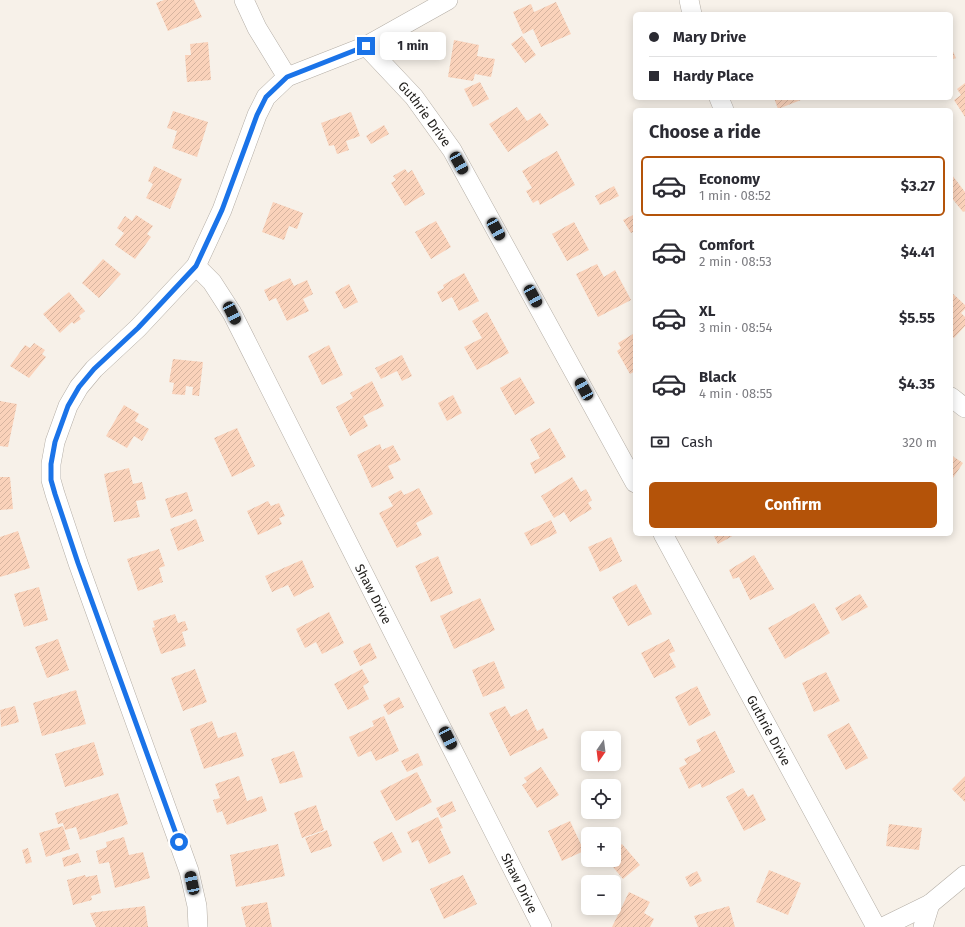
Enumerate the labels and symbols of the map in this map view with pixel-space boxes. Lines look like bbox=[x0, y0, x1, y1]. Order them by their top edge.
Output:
callout: 1 min bbox=[380, 32, 446, 60]
route end bbox=[357, 37, 375, 55]
street label: Guthrie Drive bbox=[395, 78, 454, 150]
car bbox=[448, 150, 470, 176]
car bbox=[485, 216, 507, 242]
car bbox=[522, 283, 544, 309]
car bbox=[221, 300, 243, 326]
car bbox=[573, 376, 595, 402]
street label: Shaw Drive bbox=[352, 562, 395, 626]
street label: Guthrie Drive bbox=[744, 692, 794, 768]
car bbox=[437, 725, 459, 751]
north arrow bbox=[581, 731, 621, 771]
route start bbox=[170, 833, 188, 851]
street label: Shaw Drive bbox=[498, 851, 541, 916]
car bbox=[184, 870, 200, 896]

